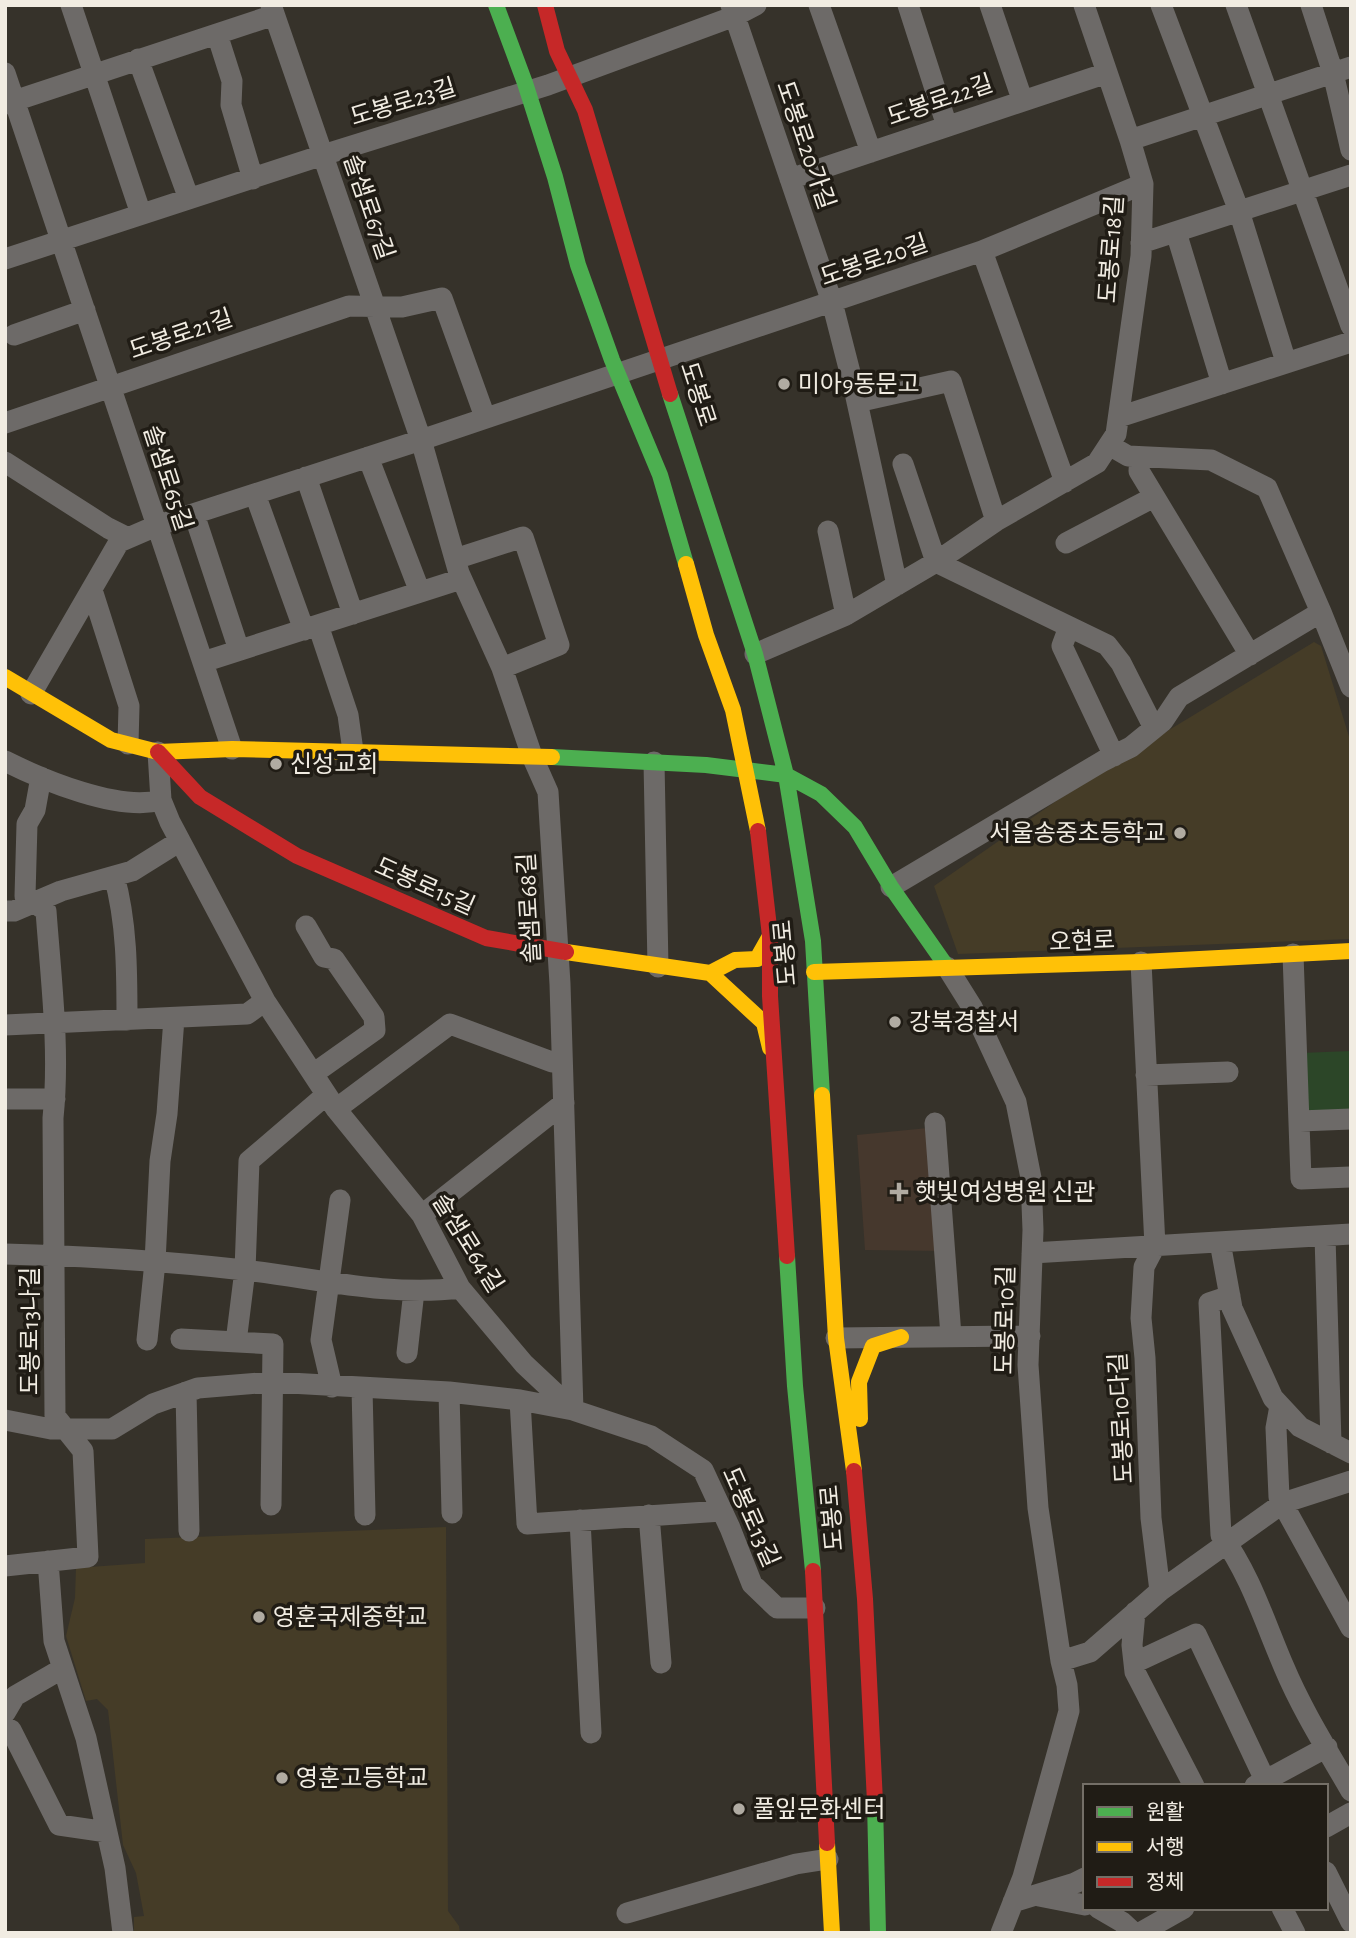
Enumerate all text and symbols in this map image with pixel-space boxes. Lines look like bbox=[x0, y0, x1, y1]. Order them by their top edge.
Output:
street label: 도봉로22길 bbox=[884, 71, 996, 130]
street label: 도봉로23길 bbox=[347, 75, 459, 130]
street label: 도봉로20가길 bbox=[772, 78, 839, 213]
street label: 솔샘로67길 bbox=[339, 151, 398, 263]
street label: 도봉로18길 bbox=[1095, 194, 1128, 304]
street label: 도봉로20길 bbox=[817, 230, 931, 291]
street label: 도봉로21길 bbox=[126, 305, 236, 364]
street label: 도봉로 bbox=[675, 359, 720, 430]
place label: 미아9동문고 bbox=[798, 372, 920, 397]
marker: 미아9동문고 bbox=[776, 376, 792, 392]
street label: 솔샘로65길 bbox=[139, 422, 196, 534]
place label: 신성교회 bbox=[290, 752, 378, 777]
marker: 신성교회 bbox=[268, 756, 284, 772]
place label: 서울송중초등학교 bbox=[989, 820, 1166, 846]
marker: 서울송중초등학교 bbox=[1172, 825, 1188, 841]
street label: 솔샘로68길 bbox=[514, 852, 545, 964]
street label: 도봉로15길 bbox=[371, 853, 479, 920]
street label: 도봉로 bbox=[770, 919, 801, 987]
street label: 오현로 bbox=[1048, 928, 1116, 955]
place label: 강북경찰서 bbox=[909, 1009, 1019, 1035]
marker: 강북경찰서 bbox=[887, 1014, 903, 1030]
place label: 햇빛여성병원 신관 bbox=[915, 1180, 1096, 1205]
marker: 햇빛여성병원 신관 bbox=[889, 1182, 909, 1202]
street label: 솔샘로64길 bbox=[428, 1190, 508, 1297]
street label: 도봉로10길 bbox=[992, 1265, 1019, 1375]
street label: 도봉로13나길 bbox=[18, 1267, 43, 1395]
street label: 도봉로10다길 bbox=[1106, 1352, 1137, 1484]
street label: 도봉로13길 bbox=[717, 1463, 784, 1571]
street label: 도봉로 bbox=[817, 1484, 848, 1552]
place label: 영훈국제중학교 bbox=[273, 1604, 428, 1630]
marker: 영훈국제중학교 bbox=[251, 1609, 267, 1625]
place label: 영훈고등학교 bbox=[296, 1765, 428, 1791]
marker: 영훈고등학교 bbox=[274, 1770, 290, 1786]
legend bbox=[1083, 1784, 1328, 1910]
place label: 풀잎문화센터 bbox=[753, 1797, 885, 1822]
marker: 풀잎문화센터 bbox=[731, 1801, 747, 1817]
text: 원활 bbox=[1146, 1801, 1185, 1823]
text: 서행 bbox=[1146, 1836, 1185, 1858]
text: 정체 bbox=[1146, 1871, 1185, 1893]

